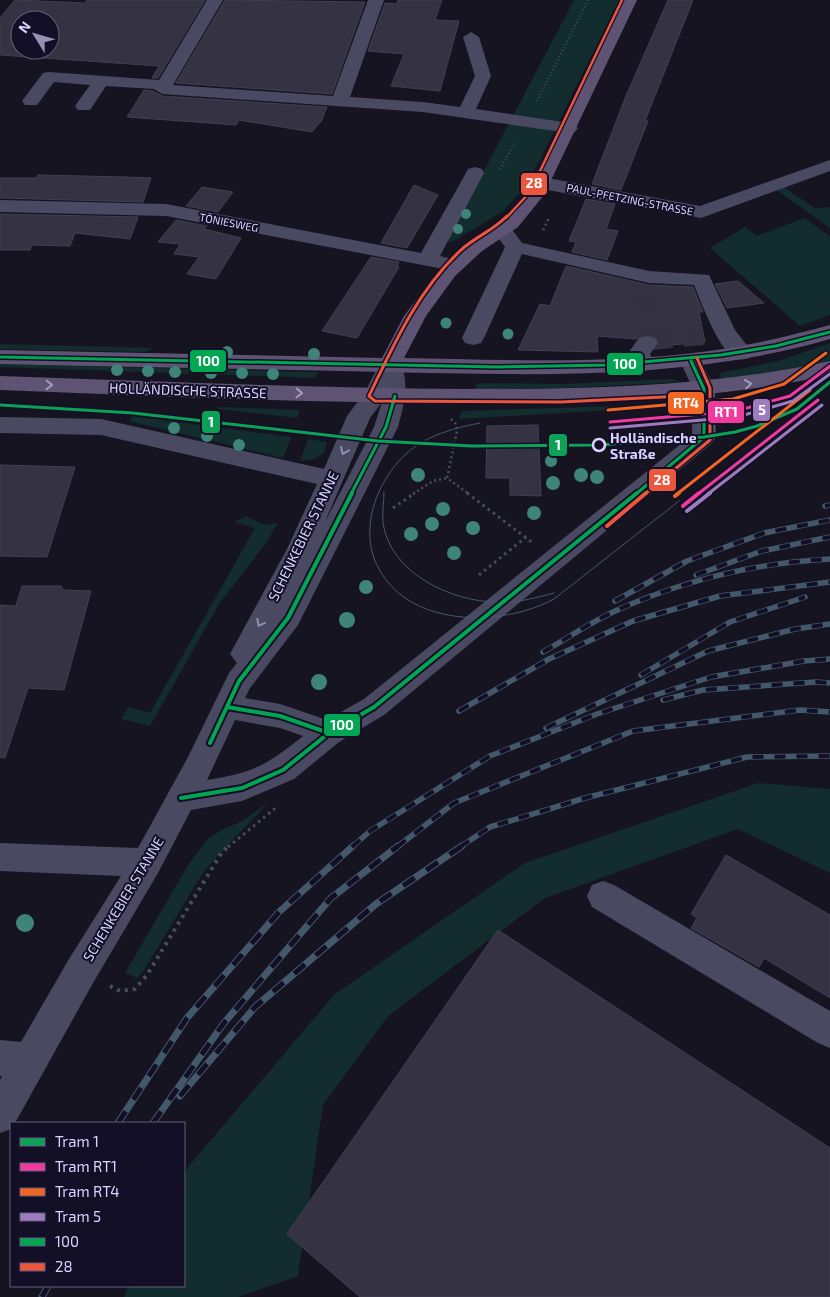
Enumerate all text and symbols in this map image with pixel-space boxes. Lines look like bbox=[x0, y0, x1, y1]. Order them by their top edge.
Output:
north arrow bbox=[10, 10, 60, 60]
text: N bbox=[14, 18, 34, 36]
line badge: 28 bbox=[520, 172, 548, 196]
text: 28 bbox=[526, 174, 542, 191]
street label: PAUL-PFETZING-STRASSE bbox=[566, 180, 694, 218]
street label: TÖNIESWEG bbox=[198, 209, 260, 234]
line badge: 100 bbox=[189, 349, 227, 373]
text: 100 bbox=[196, 352, 220, 369]
line badge: 100 bbox=[606, 352, 644, 376]
text: 100 bbox=[613, 355, 637, 372]
one-way arrow bbox=[45, 379, 53, 390]
street label: HOLLÄNDISCHE STRASSE bbox=[109, 379, 267, 401]
one-way arrow bbox=[743, 379, 752, 389]
one-way arrow bbox=[295, 388, 303, 399]
line badge: RT4 bbox=[667, 391, 705, 415]
text: RT4 bbox=[673, 394, 699, 411]
line badge: 5 bbox=[752, 398, 771, 422]
line badge: RT1 bbox=[707, 400, 745, 424]
text: 5 bbox=[758, 401, 766, 418]
text: RT1 bbox=[714, 403, 738, 420]
line badge: 1 bbox=[201, 410, 221, 434]
text: 1 bbox=[208, 413, 214, 430]
place label: Holländische Straße bbox=[610, 429, 697, 462]
line badge: 1 bbox=[548, 433, 568, 457]
text: 1 bbox=[555, 436, 561, 453]
marker: Holländische Straße bbox=[592, 438, 606, 452]
one-way arrow bbox=[339, 447, 349, 455]
street label: SCHENKEBIER STANNE bbox=[264, 468, 342, 604]
line badge: 28 bbox=[648, 468, 677, 492]
text: 28 bbox=[654, 471, 670, 488]
one-way arrow bbox=[257, 617, 267, 626]
line badge: 100 bbox=[323, 713, 361, 737]
text: 100 bbox=[330, 716, 354, 733]
street label: SCHENKEBIER STANNE bbox=[79, 833, 167, 964]
legend bbox=[10, 1122, 185, 1287]
text: Tram 1 bbox=[55, 1132, 99, 1150]
text: Tram RT1 bbox=[55, 1157, 117, 1175]
text: Tram RT4 bbox=[55, 1182, 120, 1200]
text: Tram 5 bbox=[55, 1207, 101, 1225]
text: 100 bbox=[55, 1232, 79, 1250]
text: 28 bbox=[55, 1257, 73, 1275]

